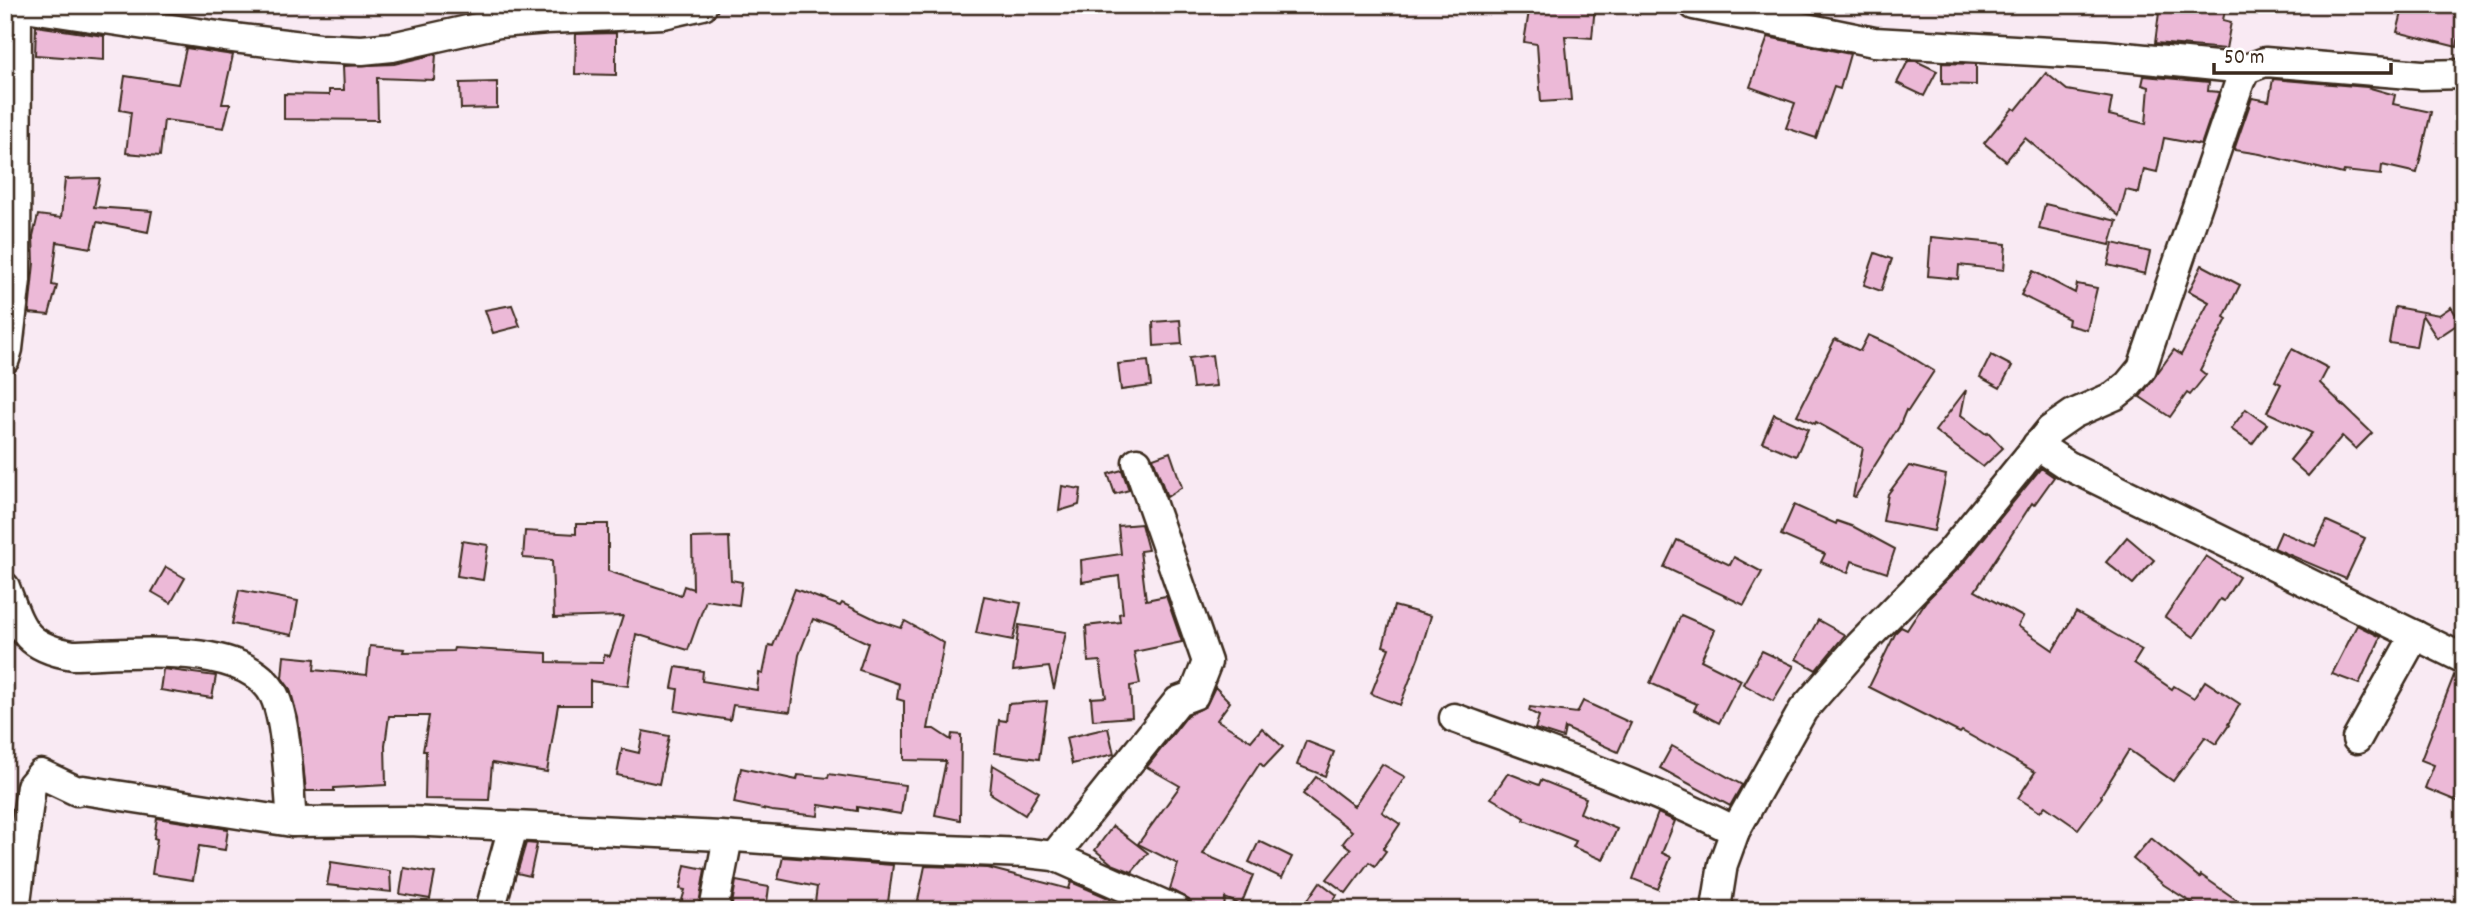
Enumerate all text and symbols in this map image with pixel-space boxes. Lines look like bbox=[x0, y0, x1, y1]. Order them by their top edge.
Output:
scale bar bbox=[2214, 32, 2390, 76]
text: 50 m bbox=[2224, 44, 2264, 74]

